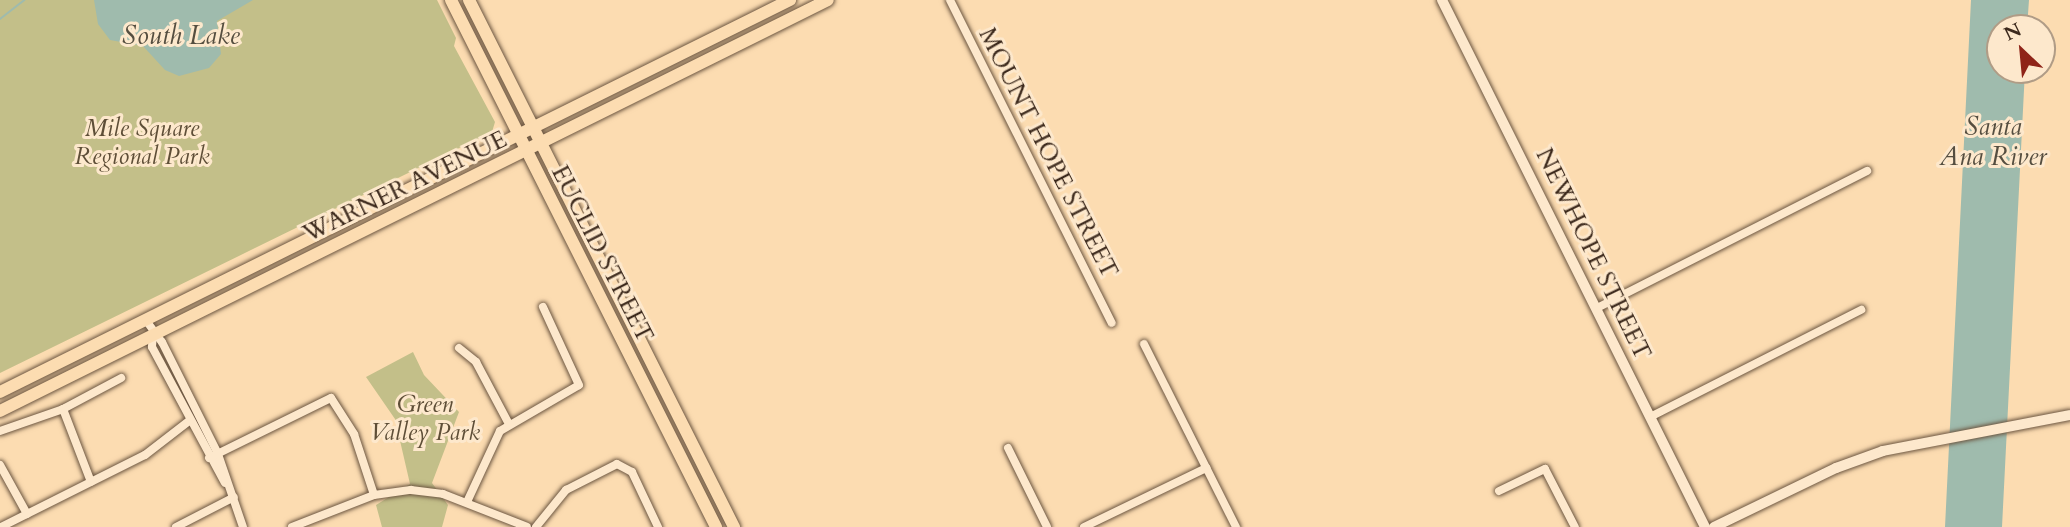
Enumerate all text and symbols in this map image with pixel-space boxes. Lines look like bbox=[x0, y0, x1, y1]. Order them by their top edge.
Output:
north arrow bbox=[1986, 14, 2056, 84]
text: N bbox=[2000, 17, 2026, 47]
water label: South Lake bbox=[122, 20, 240, 52]
street label: MOUNT HOPE STREET bbox=[972, 23, 1124, 283]
water label: Santa Ana River bbox=[1939, 111, 2047, 172]
park label: Mile Square Regional Park bbox=[74, 115, 210, 171]
street label: WARNER AVENUE bbox=[298, 125, 512, 249]
street label: NEWHOPE STREET bbox=[1529, 144, 1657, 364]
street label: EUCLID STREET bbox=[545, 161, 659, 347]
park label: Green Valley Park bbox=[370, 391, 480, 447]

